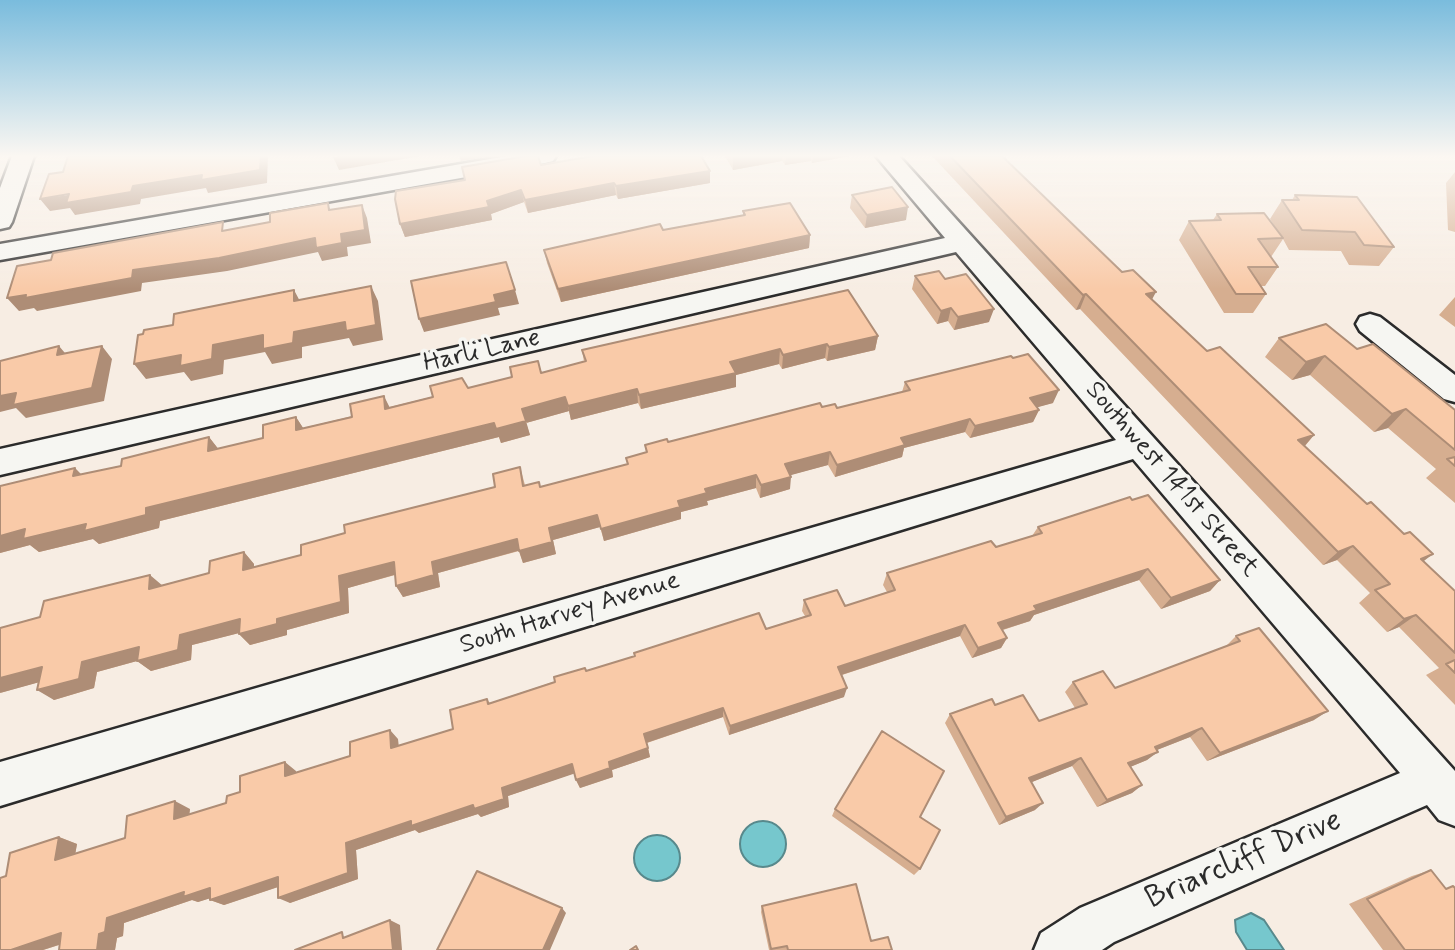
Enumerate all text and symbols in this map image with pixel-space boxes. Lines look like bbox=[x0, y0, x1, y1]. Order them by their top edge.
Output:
street label: Harli Lane bbox=[420, 323, 544, 381]
street label: Southwest 141st Street bbox=[1077, 376, 1265, 584]
street label: South Harvey Avenue bbox=[456, 566, 684, 662]
street label: Briarcliff Drive bbox=[1140, 802, 1348, 920]

